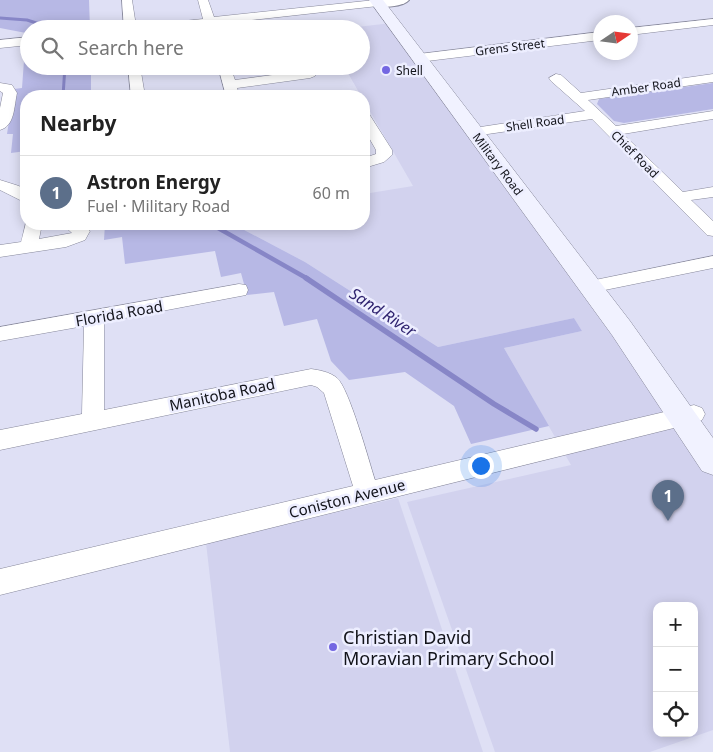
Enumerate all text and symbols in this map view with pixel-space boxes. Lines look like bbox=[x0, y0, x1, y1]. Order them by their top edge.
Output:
north arrow bbox=[593, 15, 638, 60]
search box bbox=[20, 20, 370, 75]
icon: search bbox=[38, 34, 66, 62]
street label: Grens Street bbox=[474, 34, 546, 60]
text: Search here bbox=[78, 35, 184, 61]
place label: Shell bbox=[396, 62, 423, 79]
marker: Shell bbox=[380, 64, 392, 76]
street label: Amber Road bbox=[610, 74, 682, 100]
text: Nearby bbox=[40, 109, 116, 137]
street label: Shell Road bbox=[505, 110, 565, 136]
street label: Chief Road bbox=[607, 126, 663, 182]
street label: Military Road bbox=[469, 129, 527, 199]
text: Astron Energy bbox=[87, 169, 221, 195]
text: 1 bbox=[51, 182, 61, 204]
text: 60 m bbox=[313, 182, 350, 204]
text: Fuel · Military Road bbox=[87, 195, 230, 217]
water label: Sand River bbox=[346, 282, 421, 342]
street label: Florida Road bbox=[74, 295, 164, 331]
street label: Manitoba Road bbox=[167, 373, 277, 415]
your location bbox=[468, 453, 494, 479]
street label: Coniston Avenue bbox=[287, 474, 407, 522]
pin: 1 bbox=[652, 480, 684, 521]
map controls bbox=[653, 602, 698, 737]
button: + bbox=[653, 602, 698, 647]
place label: Christian David Moravian Primary School bbox=[343, 625, 554, 670]
marker: Christian David Moravian Primary School bbox=[327, 641, 339, 653]
button: − bbox=[653, 647, 698, 692]
button: locate bbox=[653, 692, 698, 737]

